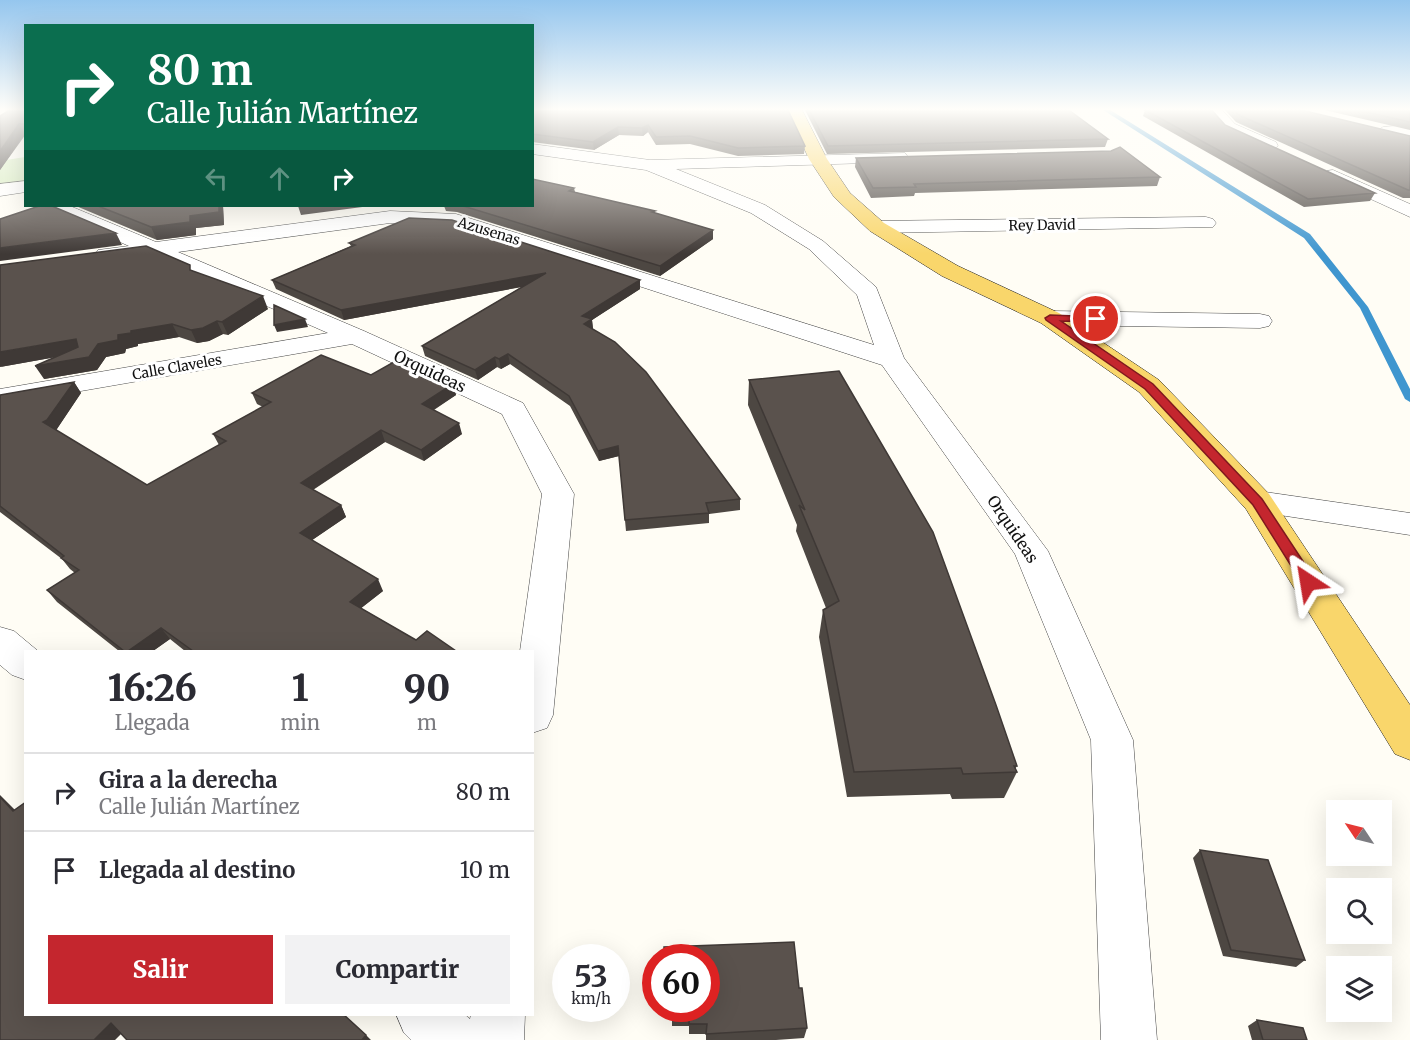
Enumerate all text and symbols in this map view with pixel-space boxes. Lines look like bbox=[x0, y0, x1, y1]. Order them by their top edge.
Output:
text: 80 m bbox=[147, 44, 253, 96]
icon: right bbox=[48, 48, 126, 126]
text: Calle Julián Martínez bbox=[147, 96, 418, 130]
icon: left bbox=[200, 162, 233, 195]
icon: ahead bbox=[263, 162, 296, 195]
icon: right bbox=[326, 162, 359, 195]
street label: Azusenas bbox=[455, 213, 523, 249]
street label: Rey David bbox=[1008, 215, 1076, 235]
pin bbox=[1070, 293, 1121, 344]
icon: arrive bbox=[1079, 302, 1112, 335]
street label: Orquideas bbox=[391, 346, 469, 396]
street label: Calle Claveles bbox=[131, 350, 223, 384]
street label: Orquideas bbox=[983, 491, 1043, 567]
position arrow bbox=[1276, 550, 1340, 614]
text: 16:26 bbox=[108, 666, 197, 711]
text: 1 bbox=[292, 666, 309, 711]
text: 90 bbox=[404, 666, 450, 711]
text: Llegada bbox=[115, 710, 190, 735]
text: min bbox=[280, 710, 320, 735]
text: m bbox=[417, 710, 437, 735]
text: Gira a la derecha bbox=[99, 766, 277, 794]
icon: right bbox=[48, 776, 81, 809]
text: 80 m bbox=[456, 778, 510, 806]
text: Calle Julián Martínez bbox=[99, 794, 300, 819]
north arrow bbox=[1326, 800, 1392, 866]
map controls bbox=[1326, 800, 1392, 1022]
icon: arrive bbox=[48, 854, 81, 887]
text: Llegada al destino bbox=[99, 856, 295, 884]
text: 10 m bbox=[460, 856, 510, 884]
button: search bbox=[1326, 878, 1392, 944]
button: Salir bbox=[48, 935, 273, 1004]
button: Compartir bbox=[285, 935, 510, 1004]
speed limit sign: 60 bbox=[642, 944, 720, 1022]
button: layers bbox=[1326, 956, 1392, 1022]
text: 53 bbox=[574, 957, 608, 995]
text: km/h bbox=[571, 989, 611, 1008]

